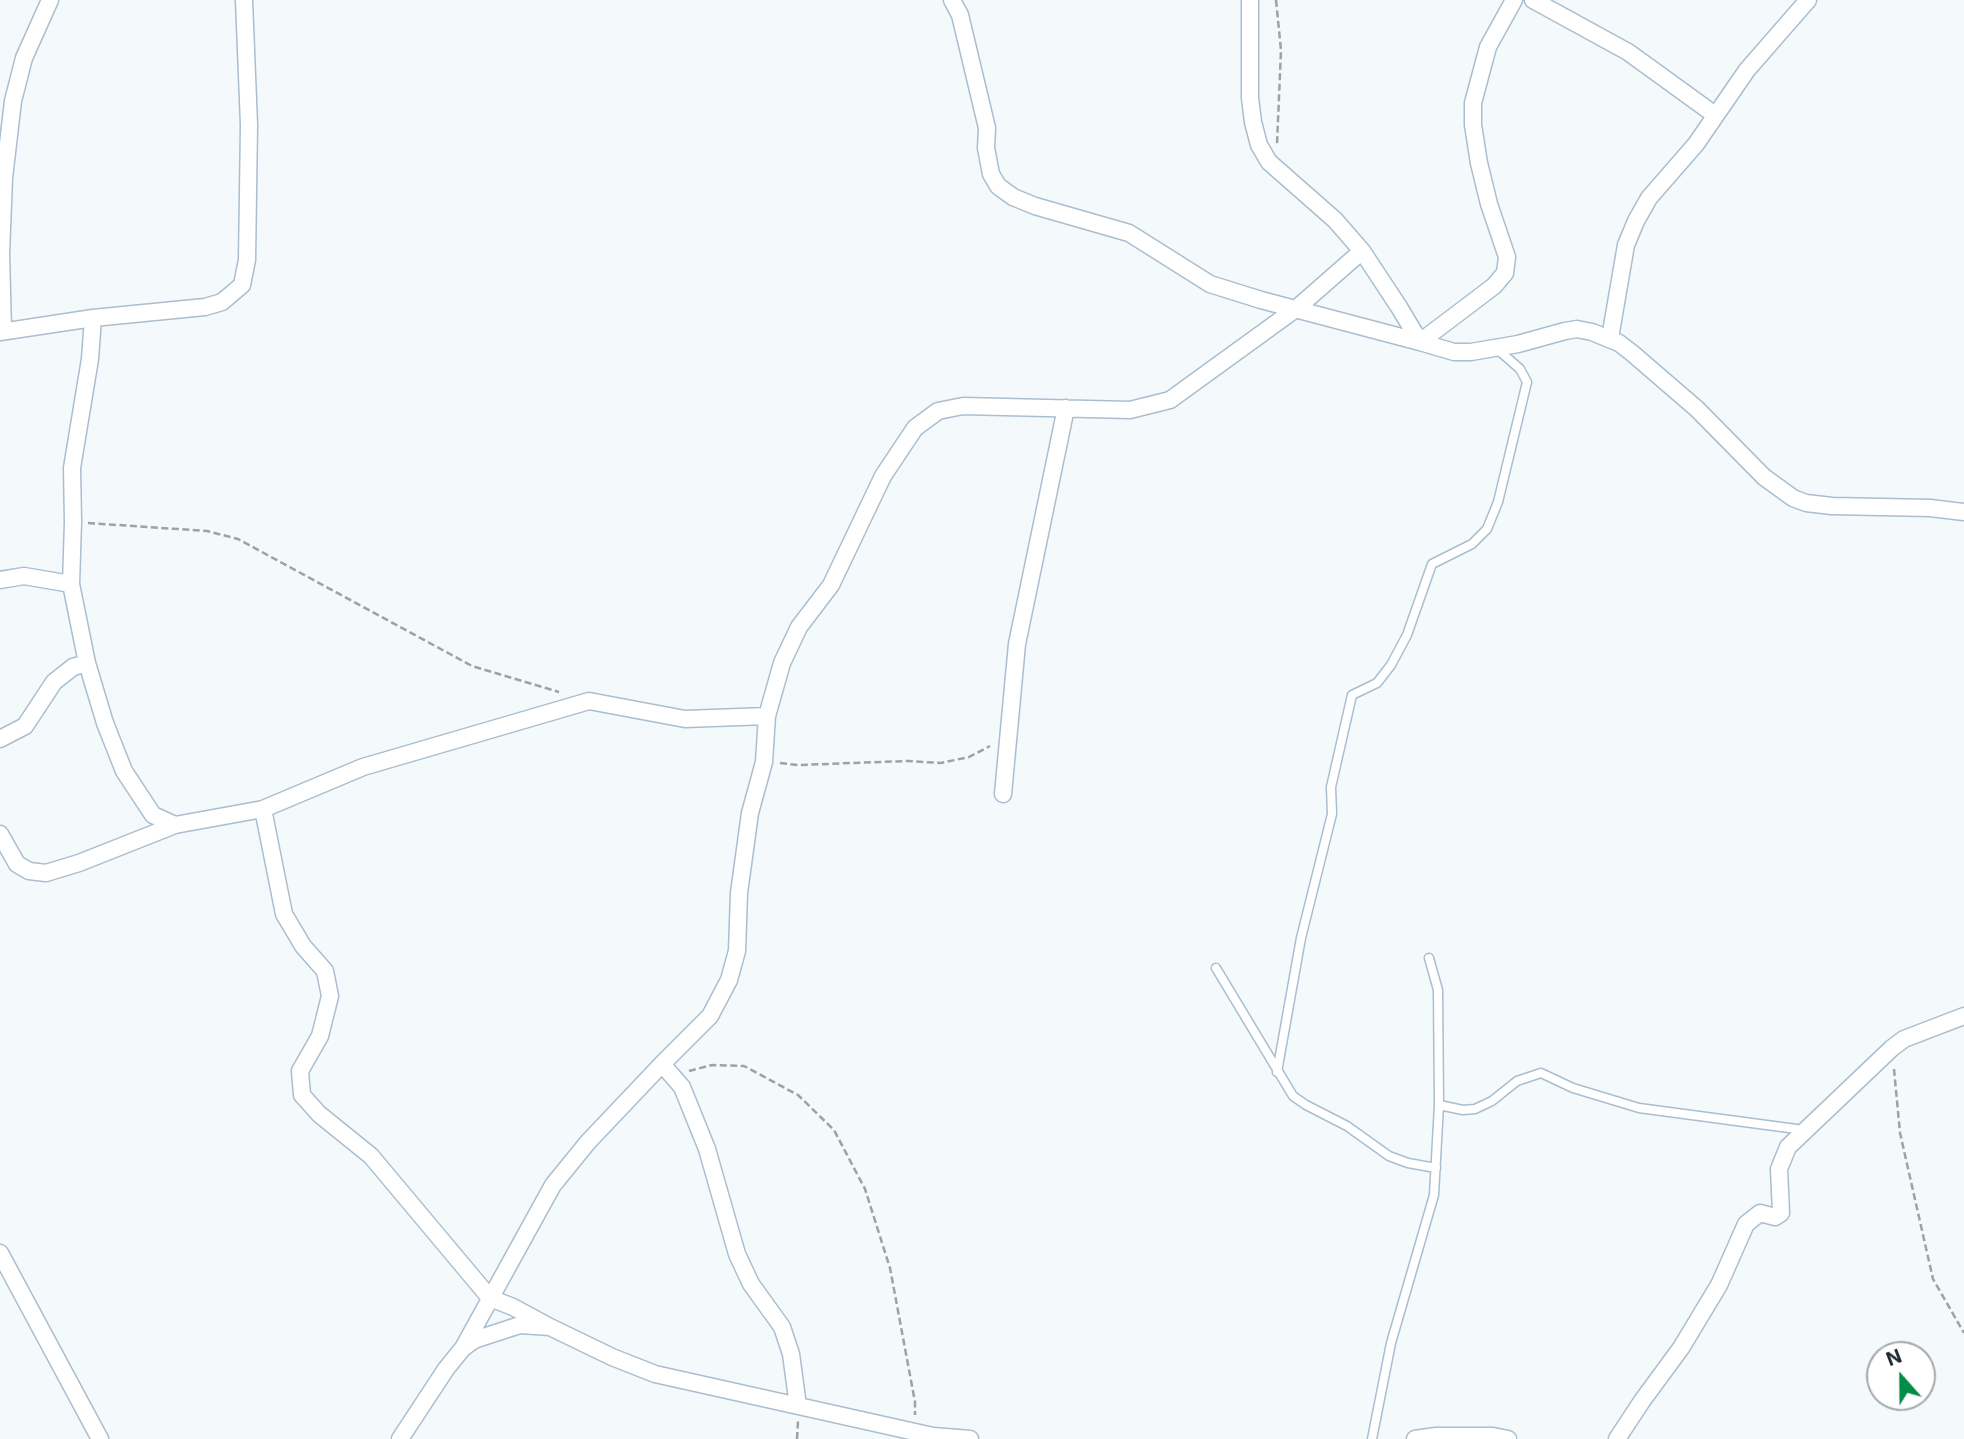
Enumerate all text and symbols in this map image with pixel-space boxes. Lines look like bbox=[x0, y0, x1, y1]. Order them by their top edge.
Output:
north arrow bbox=[1866, 1341, 1936, 1411]
text: N bbox=[1883, 1344, 1905, 1371]

